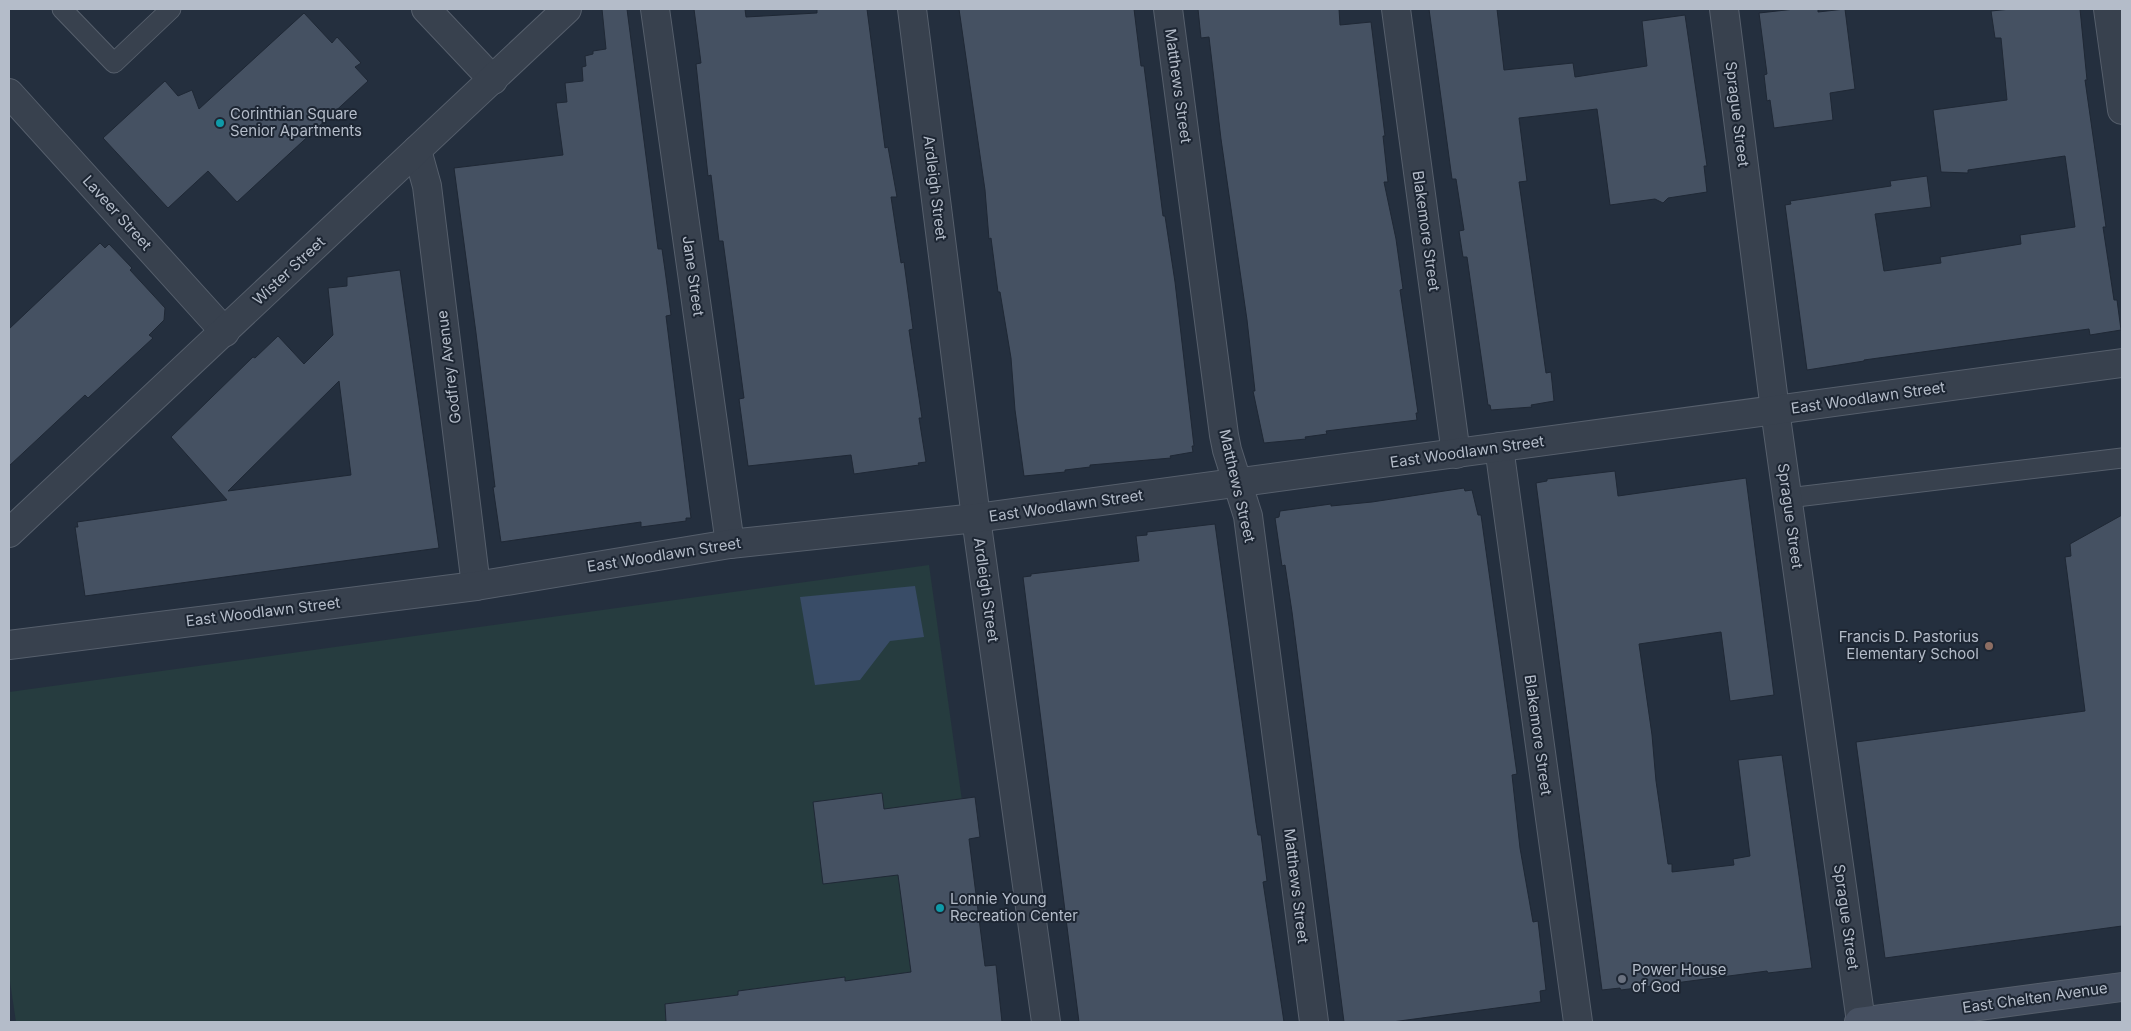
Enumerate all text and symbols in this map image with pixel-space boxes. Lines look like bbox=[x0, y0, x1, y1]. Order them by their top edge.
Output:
street label: Matthews Street bbox=[1161, 27, 1196, 145]
street label: Sprague Street bbox=[1722, 60, 1753, 168]
place label: Corinthian Square Senior Apartments bbox=[230, 104, 362, 140]
marker: Corinthian Square Senior Apartments bbox=[214, 117, 226, 129]
street label: Ardleigh Street bbox=[920, 134, 951, 242]
street label: Blakemore Street bbox=[1409, 170, 1444, 292]
street label: Laveer Street bbox=[79, 171, 156, 254]
street label: Wister Street bbox=[249, 232, 329, 309]
street label: Jane Street bbox=[678, 234, 709, 318]
street label: Godfrey Avenue bbox=[432, 309, 465, 425]
street label: East Woodlawn Street bbox=[1790, 377, 1946, 418]
street label: Matthews Street bbox=[1215, 427, 1260, 544]
street label: East Woodlawn Street bbox=[1389, 431, 1545, 472]
street label: Sprague Street bbox=[1774, 462, 1807, 570]
street label: East Woodlawn Street bbox=[988, 485, 1144, 526]
street label: East Woodlawn Street bbox=[586, 533, 742, 576]
street label: Ardleigh Street bbox=[970, 536, 1003, 644]
street label: East Woodlawn Street bbox=[185, 593, 341, 630]
place label: Francis D. Pastorius Elementary School bbox=[1839, 627, 1979, 663]
marker: Francis D. Pastorius Elementary School bbox=[1983, 640, 1995, 652]
street label: Blakemore Street bbox=[1521, 674, 1556, 796]
street label: Matthews Street bbox=[1280, 827, 1313, 945]
street label: Sprague Street bbox=[1830, 863, 1863, 971]
place label: Lonnie Young Recreation Center bbox=[950, 889, 1078, 925]
marker: Lonnie Young Recreation Center bbox=[934, 902, 946, 914]
place label: Power House of God bbox=[1632, 960, 1727, 996]
marker: Power House of God bbox=[1616, 973, 1628, 985]
street label: East Chelten Avenue bbox=[1961, 978, 2109, 1017]

